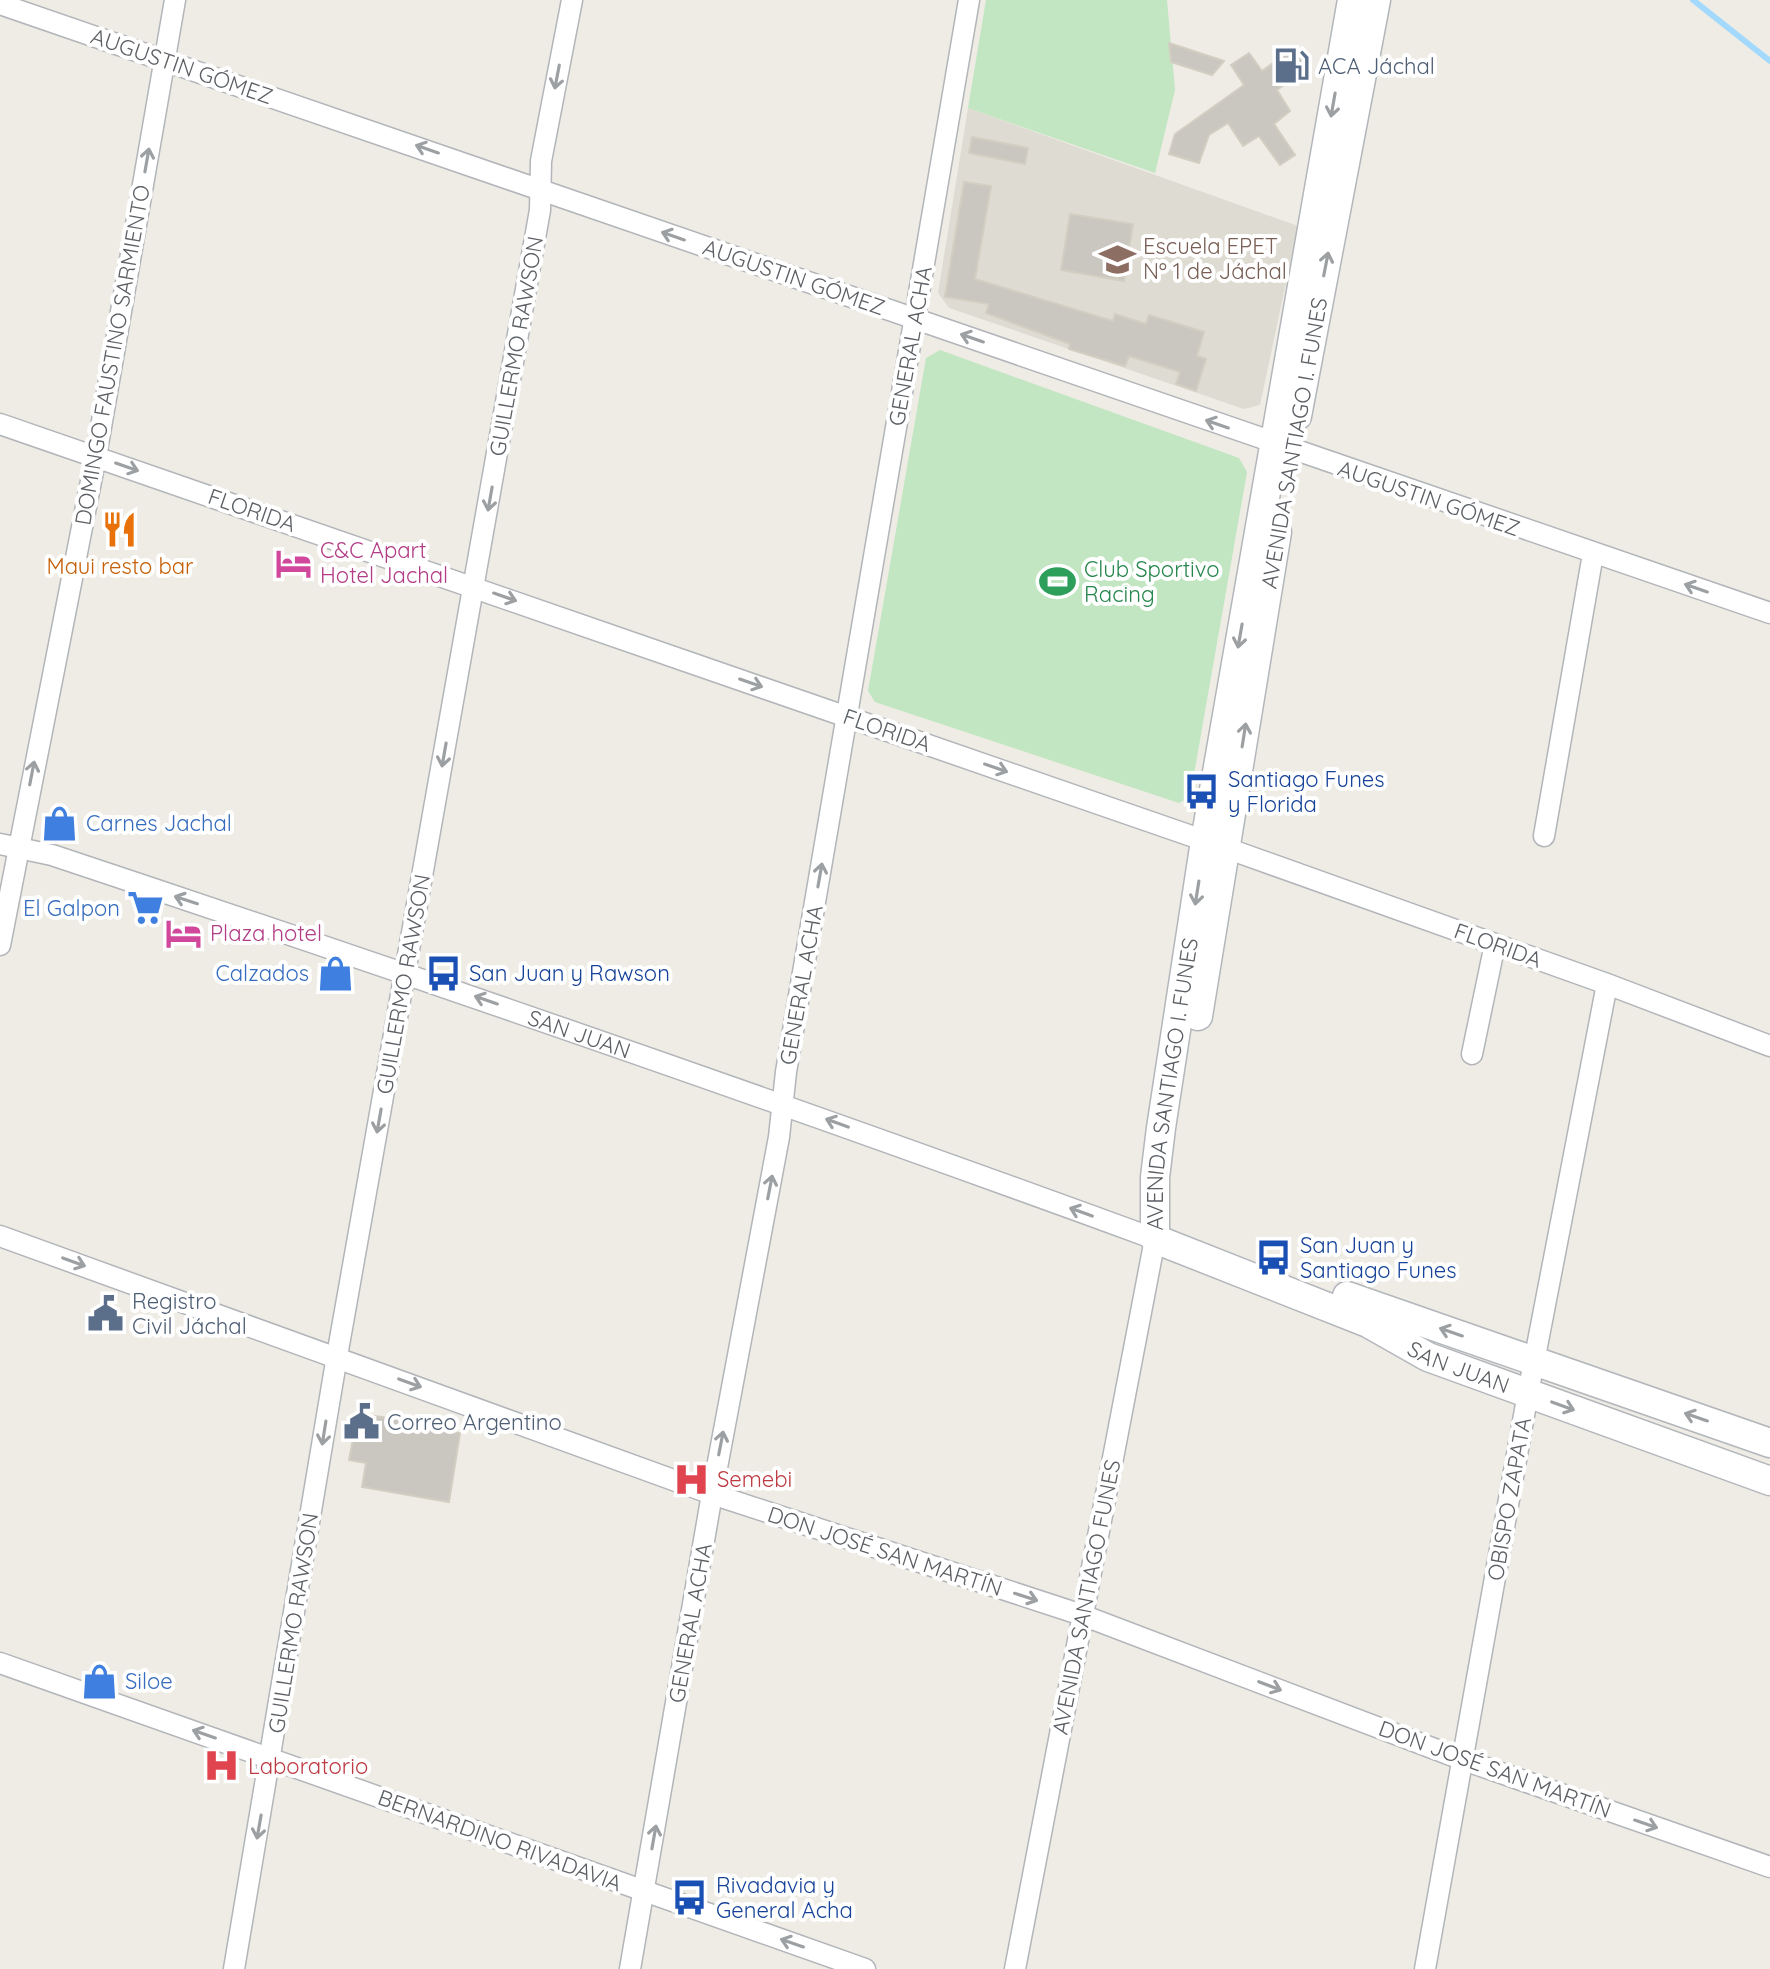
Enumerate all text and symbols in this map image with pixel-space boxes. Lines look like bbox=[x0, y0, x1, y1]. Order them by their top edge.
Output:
street label: AUGUSTIN GÓMEZ bbox=[87, 22, 277, 110]
fuel station icon: ACA Jáchal bbox=[1273, 47, 1311, 85]
place label: ACA Jáchal bbox=[1318, 52, 1435, 80]
one-way arrow bbox=[549, 63, 564, 89]
one-way arrow bbox=[1325, 91, 1340, 117]
one-way arrow bbox=[415, 141, 440, 156]
one-way arrow bbox=[140, 148, 155, 173]
street label: DOMINGO FAUSTINO SARMIENTO bbox=[68, 183, 156, 527]
one-way arrow bbox=[660, 227, 685, 242]
place label: Escuela EPET Nº 1 de Jáchal bbox=[1143, 232, 1287, 285]
street label: AUGUSTIN GÓMEZ bbox=[699, 233, 889, 321]
street label: GUILLERMO RAWSON bbox=[483, 234, 549, 458]
school or university icon: Escuela EPET Nº 1 de Jáchal bbox=[1098, 240, 1136, 278]
one-way arrow bbox=[1319, 252, 1334, 277]
street label: GENERAL ACHA bbox=[882, 264, 938, 428]
street label: AVENIDA SANTIAGO I. FUNES bbox=[1255, 295, 1333, 591]
one-way arrow bbox=[960, 330, 984, 344]
one-way arrow bbox=[1205, 416, 1230, 431]
street label: AUGUSTIN GÓMEZ bbox=[1334, 454, 1524, 542]
one-way arrow bbox=[114, 460, 139, 475]
street label: FLORIDA bbox=[204, 482, 300, 538]
one-way arrow bbox=[481, 485, 496, 511]
restaurant icon: Maui resto bar bbox=[101, 511, 139, 549]
place label: C&C Apart Hotel Jachal bbox=[320, 536, 448, 589]
hotel icon: C&C Apart Hotel Jachal bbox=[275, 544, 313, 582]
place label: Maui resto bar bbox=[46, 552, 194, 580]
place label: Club Sportivo Racing bbox=[1084, 555, 1220, 608]
sports icon: Club Sportivo Racing bbox=[1039, 563, 1077, 601]
one-way arrow bbox=[1684, 580, 1709, 595]
one-way arrow bbox=[492, 591, 517, 606]
one-way arrow bbox=[1231, 623, 1246, 649]
one-way arrow bbox=[738, 676, 763, 691]
street label: FLORIDA bbox=[839, 702, 935, 758]
one-way arrow bbox=[1238, 723, 1253, 748]
one-way arrow bbox=[436, 741, 451, 767]
one-way arrow bbox=[25, 761, 40, 786]
one-way arrow bbox=[983, 762, 1008, 777]
place label: Santiago Funes y Florida bbox=[1228, 765, 1385, 818]
bus stop icon: Santiago Funes y Florida bbox=[1183, 773, 1221, 811]
shop icon: Carnes Jachal bbox=[41, 804, 79, 842]
place label: Carnes Jachal bbox=[86, 809, 232, 837]
one-way arrow bbox=[813, 863, 828, 889]
street label: GUILLERMO RAWSON bbox=[370, 872, 436, 1096]
one-way arrow bbox=[1189, 880, 1204, 905]
supermarket icon: El Galpon bbox=[127, 889, 165, 927]
one-way arrow bbox=[174, 892, 200, 907]
place label: El Galpon bbox=[23, 894, 120, 922]
street label: GENERAL ACHA bbox=[773, 903, 829, 1067]
hotel icon: Plaza hotel bbox=[165, 914, 203, 952]
street label: FLORIDA bbox=[1450, 916, 1546, 974]
place label: Plaza hotel bbox=[210, 919, 322, 947]
street label: AVENIDA SANTIAGO I. FUNES bbox=[1141, 936, 1204, 1231]
shop icon: Calzados bbox=[316, 954, 354, 992]
bus stop icon: San Juan y Rawson bbox=[424, 954, 462, 992]
place label: Calzados bbox=[215, 959, 309, 987]
place label: San Juan y Rawson bbox=[469, 959, 670, 987]
one-way arrow bbox=[474, 992, 499, 1007]
street label: SAN JUAN bbox=[524, 1003, 634, 1065]
one-way arrow bbox=[370, 1108, 385, 1133]
one-way arrow bbox=[825, 1115, 850, 1129]
one-way arrow bbox=[763, 1175, 778, 1201]
one-way arrow bbox=[1070, 1204, 1094, 1218]
place label: San Juan y Santiago Funes bbox=[1300, 1231, 1457, 1284]
bus stop icon: San Juan y Santiago Funes bbox=[1255, 1239, 1293, 1277]
one-way arrow bbox=[61, 1256, 86, 1271]
place label: Registro Civil Jáchal bbox=[132, 1287, 247, 1340]
public building icon: Registro Civil Jáchal bbox=[87, 1295, 125, 1333]
one-way arrow bbox=[1439, 1324, 1463, 1338]
street label: SAN JUAN bbox=[1402, 1334, 1513, 1399]
one-way arrow bbox=[397, 1377, 422, 1391]
one-way arrow bbox=[1551, 1399, 1576, 1414]
public building icon: Correo Argentino bbox=[342, 1403, 380, 1441]
place label: Correo Argentino bbox=[387, 1408, 562, 1436]
one-way arrow bbox=[1684, 1409, 1709, 1424]
street label: OBISPO ZAPATA bbox=[1481, 1415, 1537, 1583]
one-way arrow bbox=[316, 1420, 331, 1445]
one-way arrow bbox=[715, 1431, 730, 1456]
street label: AVENIDA SANTIAGO FUNES bbox=[1046, 1457, 1126, 1737]
hospital icon: Semebi bbox=[672, 1460, 710, 1498]
place label: Semebi bbox=[717, 1465, 792, 1493]
street label: DON JOSÉ SAN MARTÍN bbox=[764, 1500, 1006, 1602]
street label: GUILLERMO RAWSON bbox=[262, 1511, 324, 1735]
street label: GENERAL ACHA bbox=[662, 1541, 718, 1705]
one-way arrow bbox=[1013, 1590, 1038, 1605]
shop icon: Siloe bbox=[80, 1662, 118, 1700]
place label: Siloe bbox=[125, 1667, 173, 1695]
one-way arrow bbox=[1257, 1680, 1282, 1694]
street label: DON JOSÉ SAN MARTÍN bbox=[1375, 1714, 1615, 1824]
one-way arrow bbox=[191, 1726, 216, 1741]
hospital icon: Laboratorio bbox=[203, 1747, 241, 1785]
place label: Laboratorio bbox=[248, 1752, 368, 1780]
street label: BERNARDINO RIVADAVIA bbox=[374, 1783, 626, 1897]
one-way arrow bbox=[250, 1814, 265, 1840]
one-way arrow bbox=[1633, 1817, 1658, 1832]
one-way arrow bbox=[647, 1825, 662, 1850]
place label: Rivadavia y General Acha bbox=[716, 1871, 853, 1924]
bus stop icon: Rivadavia y General Acha bbox=[671, 1879, 709, 1917]
one-way arrow bbox=[779, 1935, 804, 1950]

